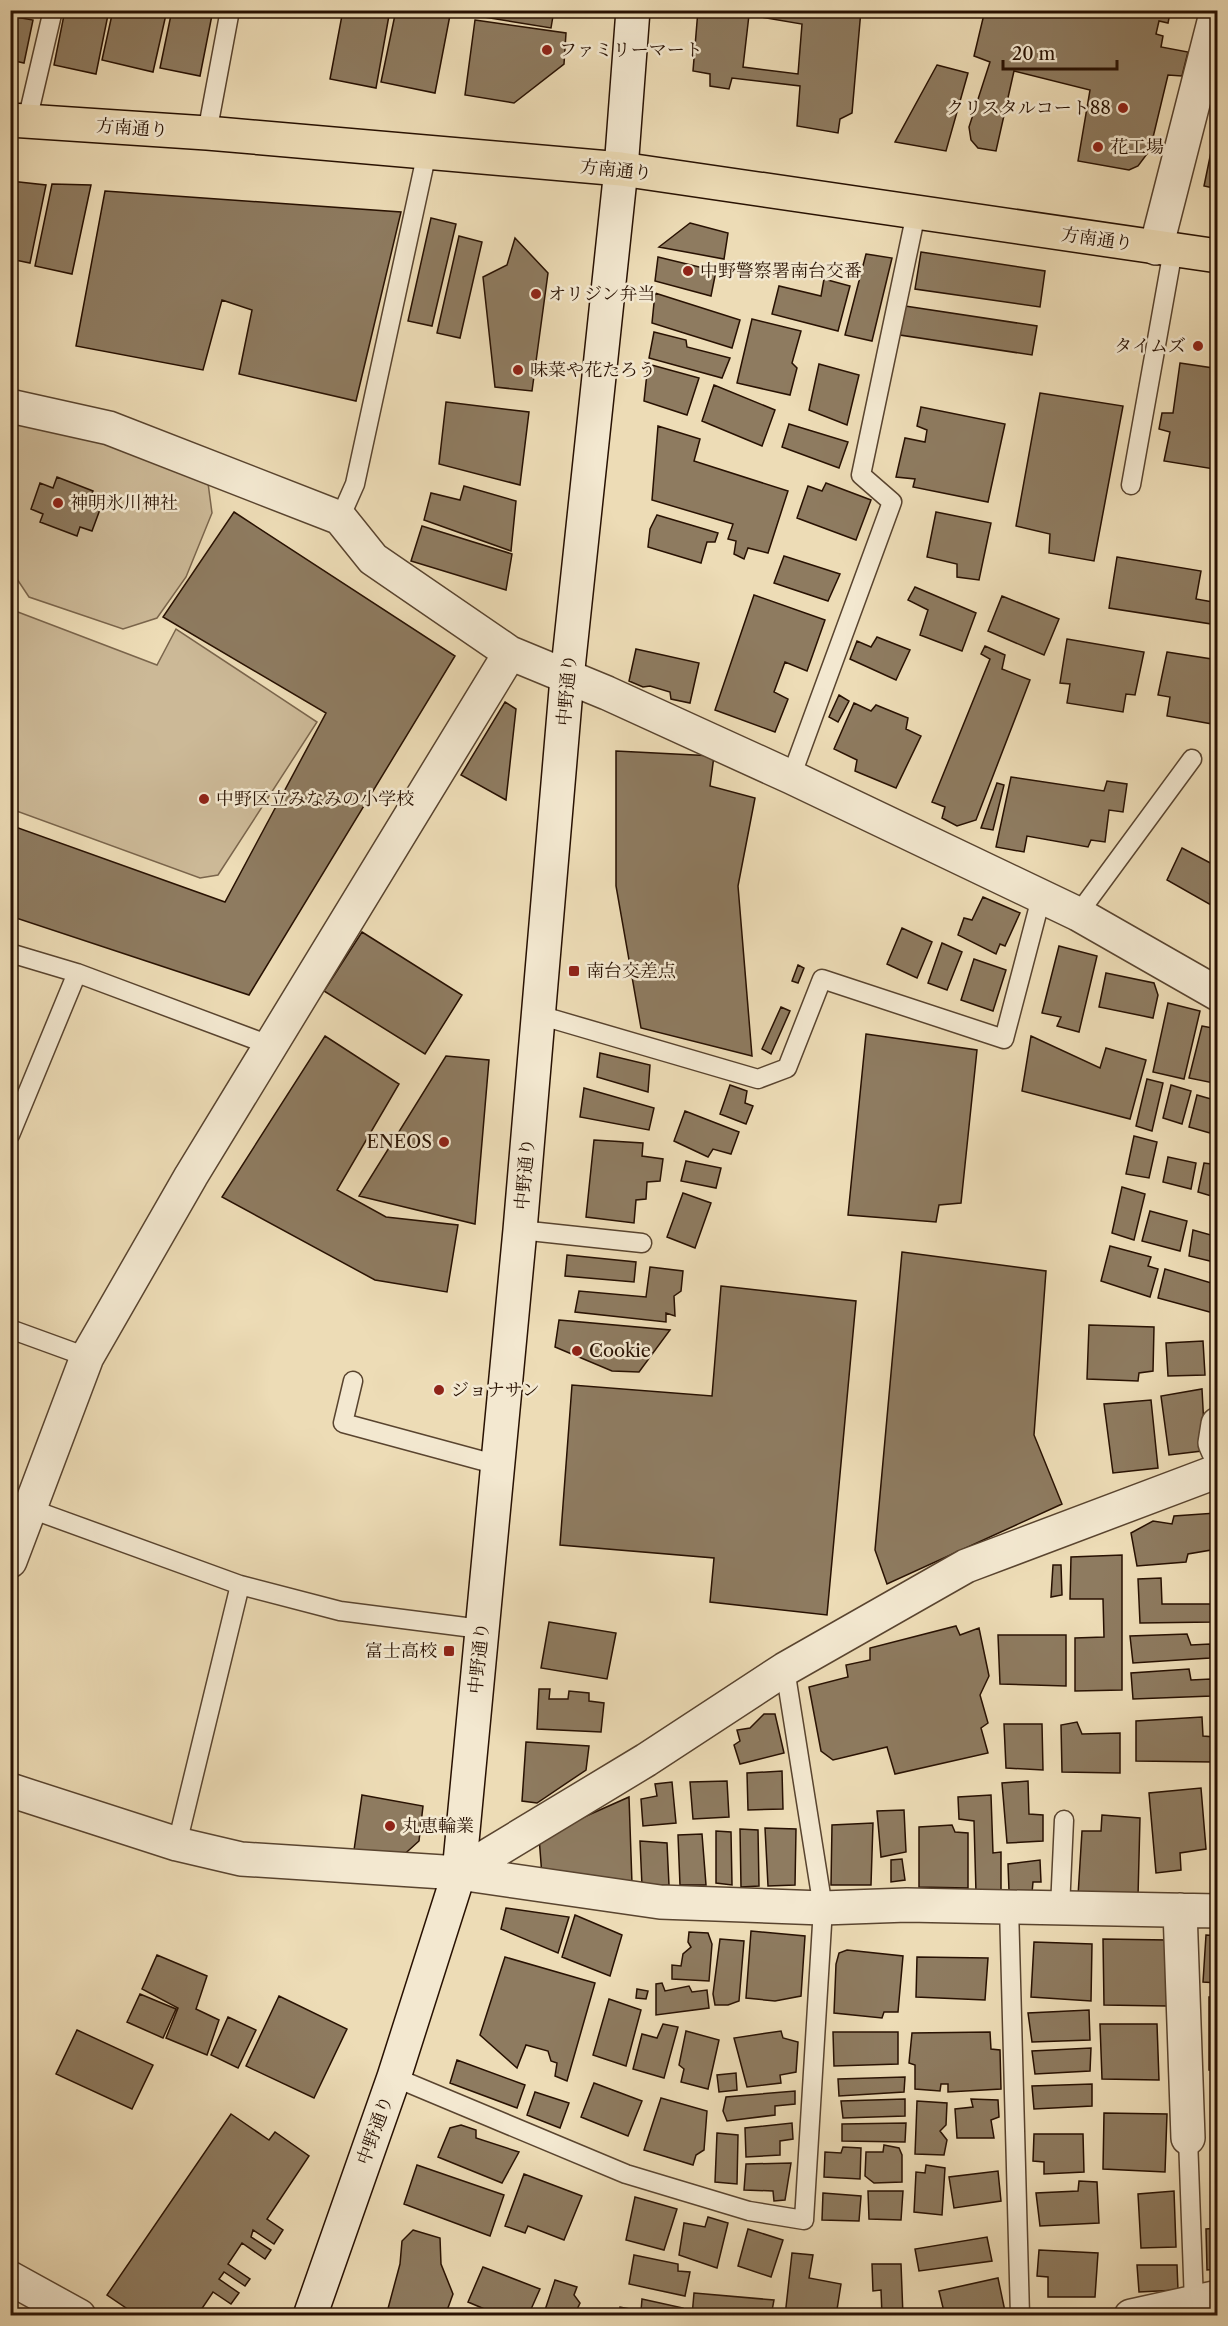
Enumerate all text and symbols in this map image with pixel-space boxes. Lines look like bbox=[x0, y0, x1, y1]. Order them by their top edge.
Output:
scale bar bbox=[1003, 33, 1117, 71]
place label: ファミリーマート bbox=[559, 39, 703, 61]
marker: ファミリーマート bbox=[540, 43, 554, 57]
text: 20 m bbox=[1012, 43, 1056, 65]
place label: クリスタルコート88 bbox=[946, 97, 1111, 119]
marker: クリスタルコート88 bbox=[1116, 101, 1130, 115]
street label: 方南通り bbox=[95, 115, 169, 141]
place label: 花工場 bbox=[1110, 136, 1164, 158]
marker: 花工場 bbox=[1091, 140, 1105, 154]
street label: 方南通り bbox=[579, 155, 653, 185]
street label: 方南通り bbox=[1060, 223, 1134, 255]
place label: 中野警察署南台交番 bbox=[700, 260, 862, 282]
marker: 中野警察署南台交番 bbox=[681, 264, 695, 278]
place label: オリジン弁当 bbox=[548, 283, 656, 305]
marker: オリジン弁当 bbox=[529, 287, 543, 301]
place label: タイムズ bbox=[1114, 335, 1186, 357]
marker: タイムズ bbox=[1191, 339, 1205, 353]
place label: 味菜や花たろう bbox=[530, 359, 656, 381]
marker: 味菜や花たろう bbox=[511, 363, 525, 377]
place label: 神明氷川神社 bbox=[70, 492, 178, 514]
marker: 神明氷川神社 bbox=[51, 496, 65, 510]
street label: 中野通り bbox=[553, 653, 581, 727]
place label: 中野区立みなみの小学校 bbox=[216, 788, 414, 810]
marker: 中野区立みなみの小学校 bbox=[197, 792, 211, 806]
place label: 南台交差点 bbox=[586, 960, 676, 982]
marker: 南台交差点 bbox=[567, 964, 581, 978]
place label: ENEOS bbox=[367, 1131, 432, 1153]
marker: ENEOS bbox=[437, 1135, 451, 1149]
street label: 中野通り bbox=[511, 1137, 539, 1211]
place label: Cookie bbox=[589, 1340, 651, 1362]
marker: Cookie bbox=[570, 1344, 584, 1358]
place label: ジョナサン bbox=[451, 1379, 540, 1401]
marker: ジョナサン bbox=[432, 1383, 446, 1397]
street label: 中野通り bbox=[464, 1621, 494, 1695]
place label: 富士高校 bbox=[365, 1640, 437, 1662]
marker: 富士高校 bbox=[442, 1644, 456, 1658]
place label: 丸恵輪業 bbox=[402, 1815, 474, 1837]
marker: 丸恵輪業 bbox=[383, 1819, 397, 1833]
street label: 中野通り bbox=[352, 2092, 398, 2168]

